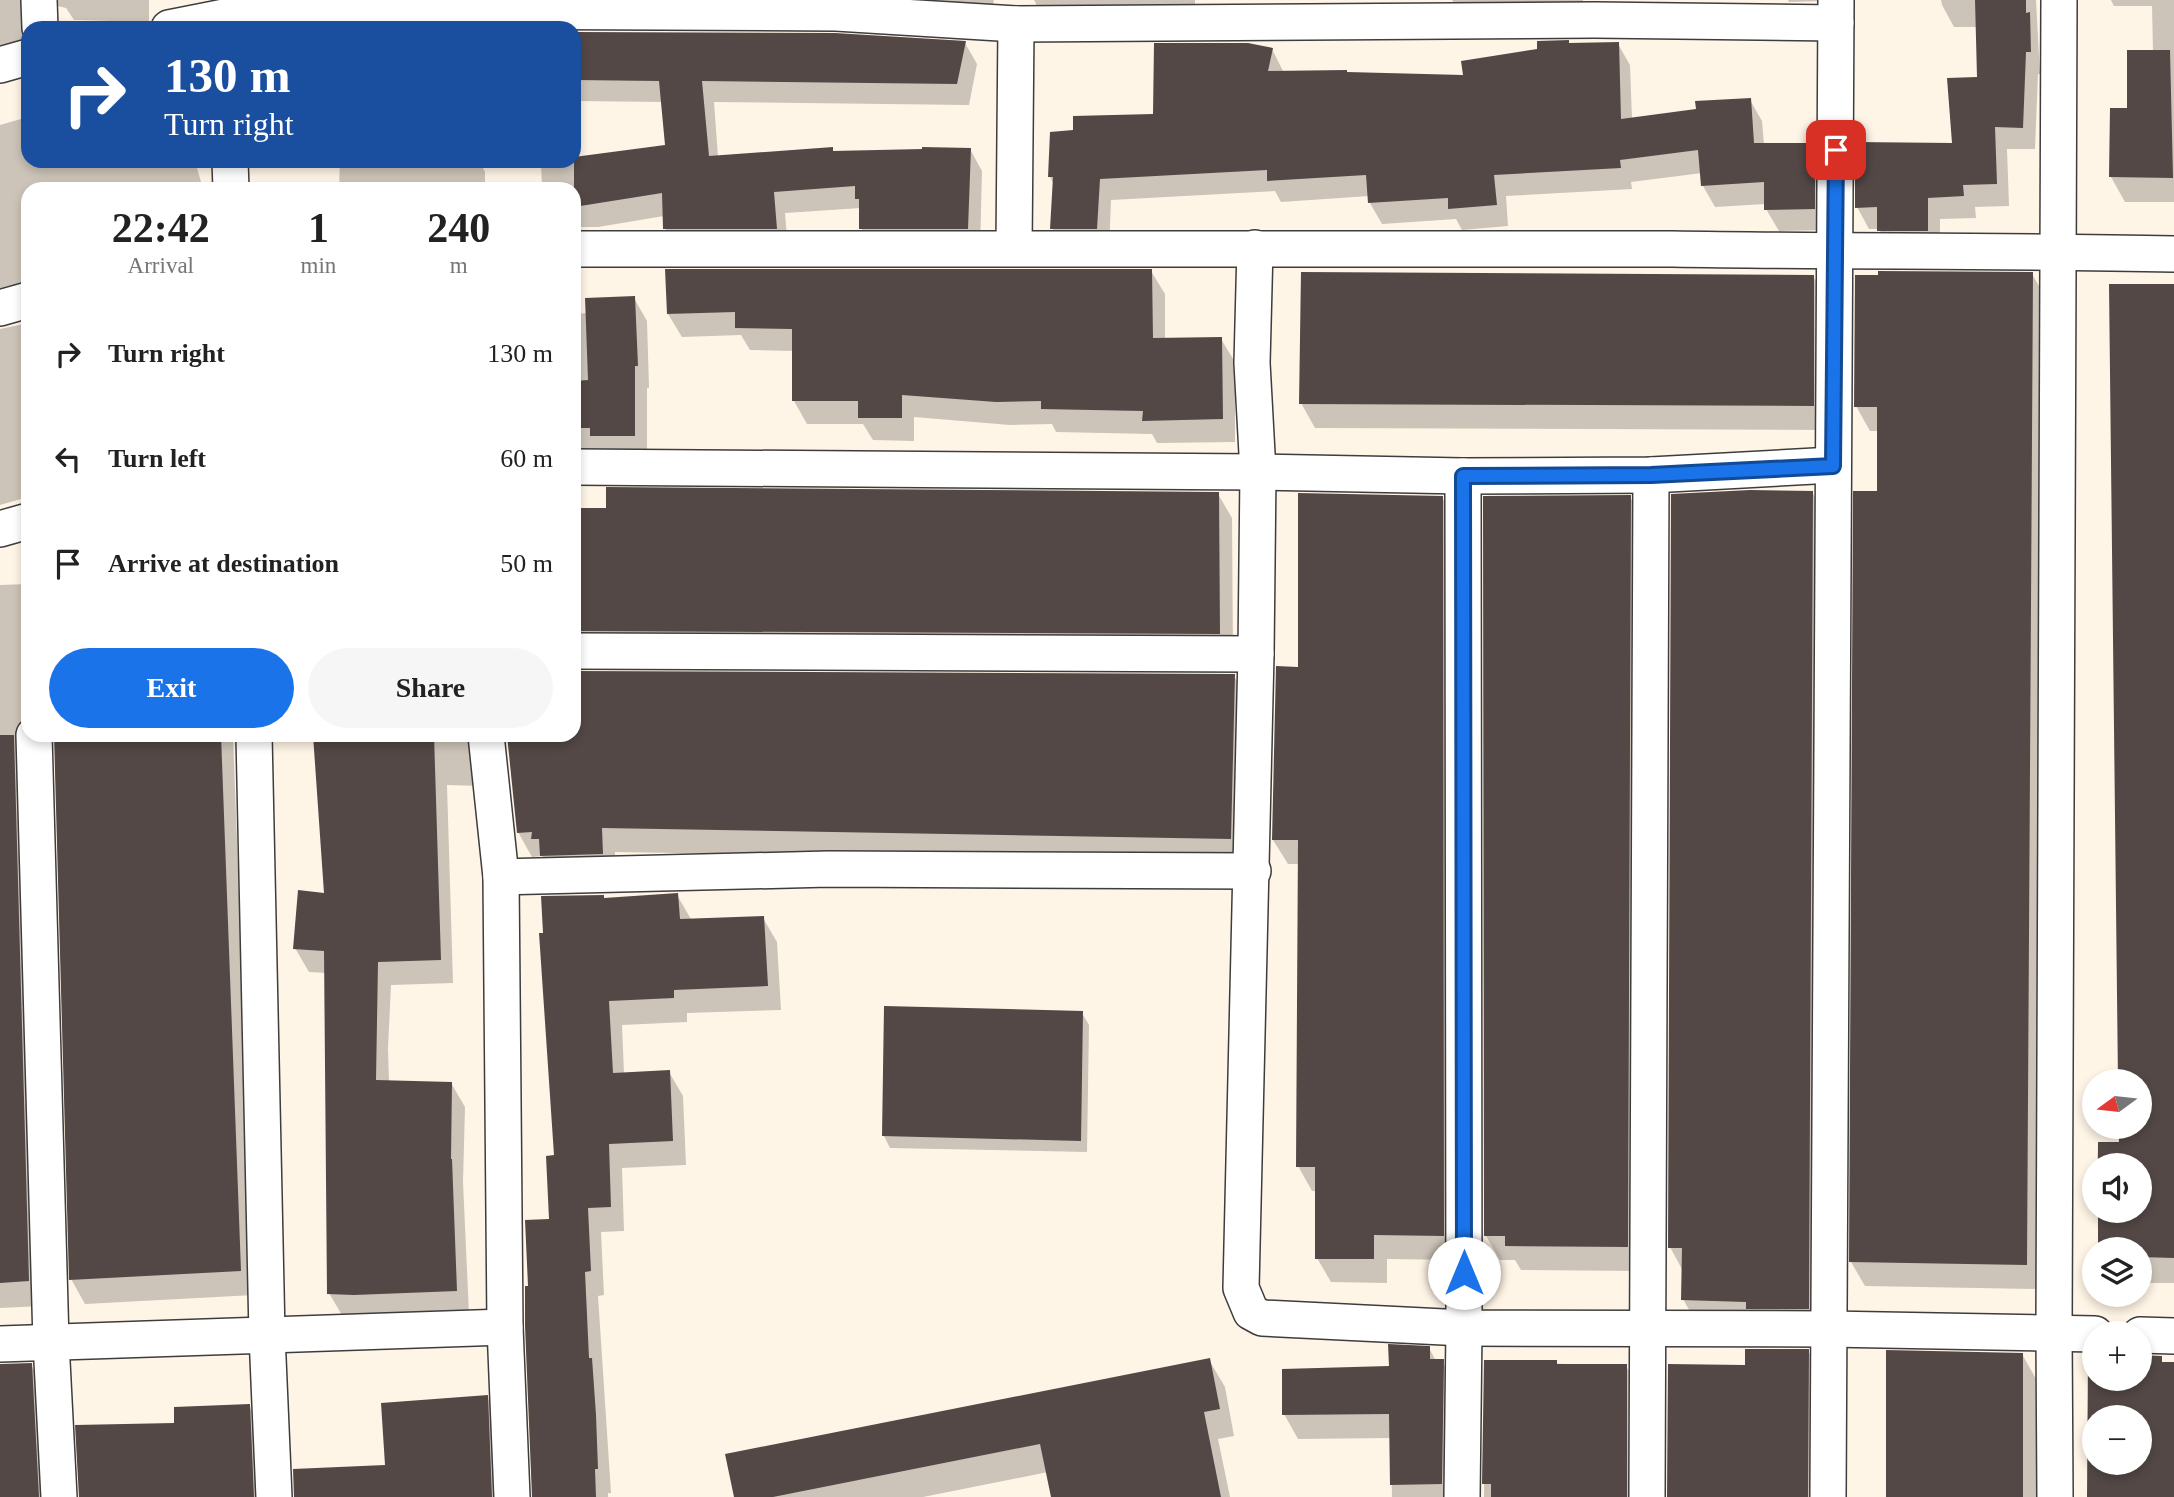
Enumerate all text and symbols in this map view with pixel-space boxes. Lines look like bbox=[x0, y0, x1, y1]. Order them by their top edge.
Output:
text: 130 m bbox=[164, 48, 291, 103]
icon: right bbox=[49, 49, 140, 140]
text: Turn right bbox=[164, 106, 294, 142]
pin bbox=[1806, 120, 1866, 180]
icon: arrive bbox=[1817, 131, 1855, 169]
text: 22:42 bbox=[112, 205, 210, 251]
text: 1 bbox=[308, 205, 329, 251]
text: 240 bbox=[427, 205, 490, 251]
text: Arrival bbox=[128, 253, 194, 278]
text: min bbox=[301, 253, 336, 278]
text: m bbox=[450, 253, 468, 278]
icon: right bbox=[49, 335, 87, 373]
text: Turn right bbox=[108, 339, 225, 368]
text: 130 m bbox=[487, 339, 553, 368]
icon: left bbox=[49, 440, 87, 478]
text: Turn left bbox=[108, 444, 206, 473]
text: 60 m bbox=[500, 444, 553, 473]
icon: arrive bbox=[49, 545, 87, 583]
text: Arrive at destination bbox=[108, 549, 339, 578]
text: 50 m bbox=[500, 549, 553, 578]
button: Exit bbox=[49, 648, 294, 728]
button: Share bbox=[308, 648, 553, 728]
north arrow bbox=[2082, 1069, 2152, 1139]
map controls bbox=[2082, 1069, 2152, 1475]
button: sound bbox=[2082, 1153, 2152, 1223]
position arrow bbox=[1427, 1236, 1501, 1310]
button: layers bbox=[2082, 1237, 2152, 1307]
button: + bbox=[2082, 1321, 2152, 1391]
button: − bbox=[2082, 1405, 2152, 1475]

